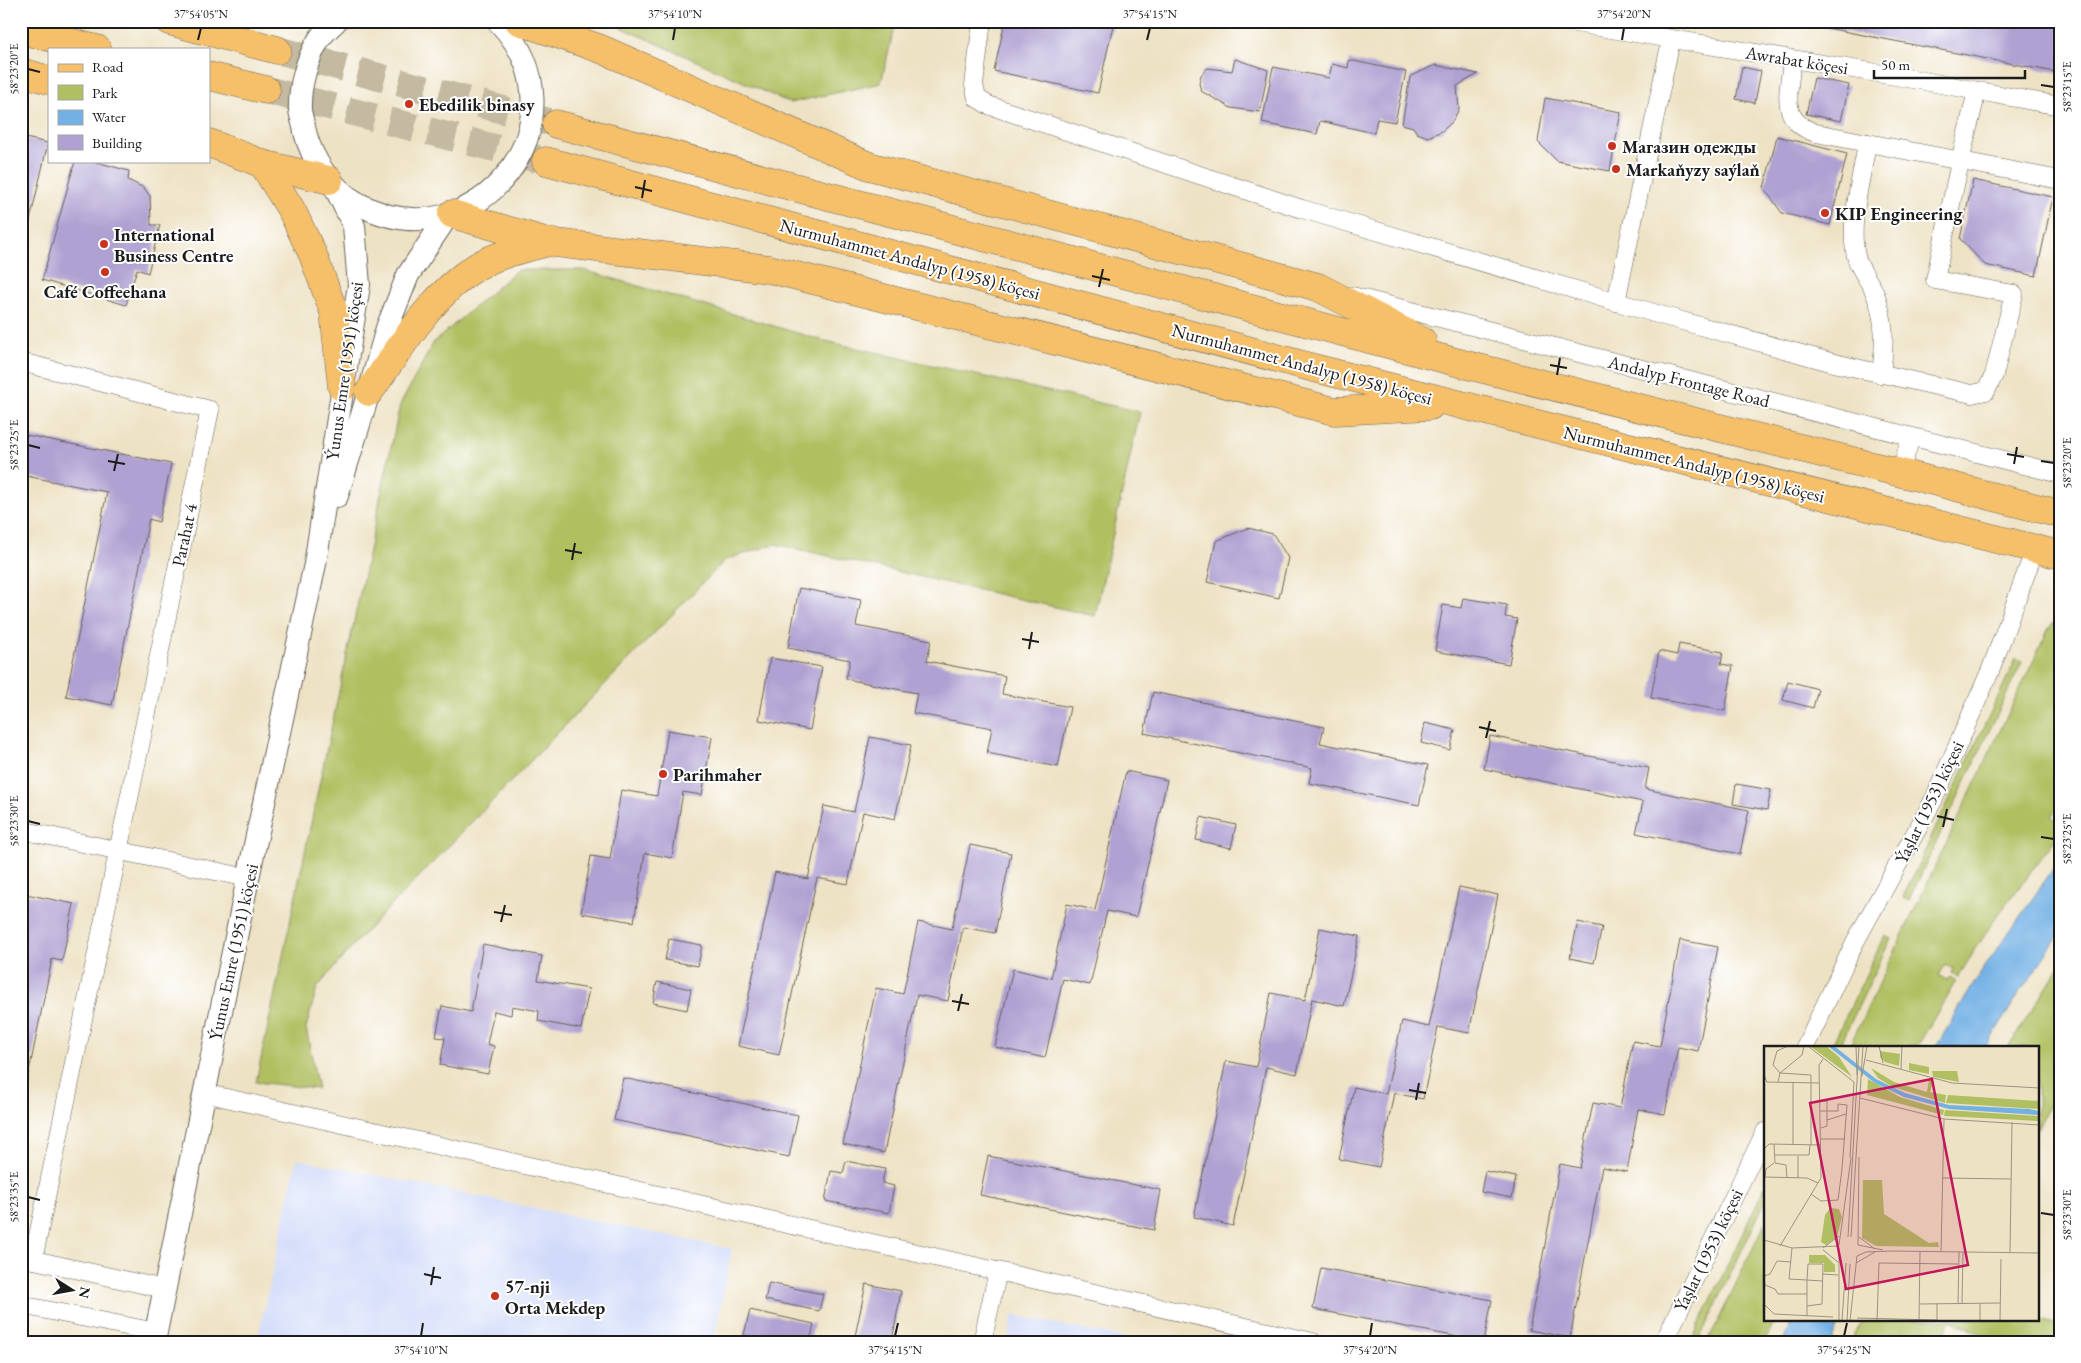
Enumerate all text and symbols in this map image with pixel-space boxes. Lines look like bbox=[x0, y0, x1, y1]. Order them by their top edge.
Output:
text: 37°54'05"N bbox=[174, 6, 228, 22]
text: 37°54'10"N bbox=[648, 6, 702, 22]
text: 37°54'15"N bbox=[1123, 6, 1177, 22]
text: 37°54'20"N bbox=[1597, 6, 1651, 22]
street label: Awrabat köçesi bbox=[1743, 40, 1851, 80]
text: 58°23'20"E bbox=[6, 43, 22, 95]
legend bbox=[48, 48, 210, 162]
scale bar bbox=[1874, 48, 2025, 80]
text: 50 m bbox=[1881, 55, 1910, 74]
text: Road bbox=[92, 57, 124, 76]
text: 58°23'15"E bbox=[2059, 61, 2075, 113]
text: Park bbox=[92, 83, 119, 102]
place label: Ebedilik binasy bbox=[419, 93, 535, 116]
marker: Ebedilik binasy bbox=[403, 98, 415, 110]
text: Water bbox=[92, 107, 126, 126]
text: Building bbox=[92, 133, 142, 152]
place label: Магазин одежды bbox=[1622, 135, 1756, 158]
marker: Магазин одежды bbox=[1606, 140, 1618, 152]
place label: Markaňyzy saýlaň bbox=[1626, 158, 1760, 181]
marker: Markaňyzy saýlaň bbox=[1610, 163, 1622, 175]
place label: KIP Engineering bbox=[1835, 202, 1963, 225]
marker: KIP Engineering bbox=[1819, 207, 1831, 219]
street label: Nurmuhammet Andalyp (1958) köçesi bbox=[777, 213, 1043, 305]
place label: International Business Centre bbox=[114, 223, 234, 267]
marker: International Business Centre bbox=[98, 238, 110, 250]
marker: Café Coffeehana bbox=[99, 266, 111, 278]
place label: Café Coffeehana bbox=[44, 280, 166, 303]
street label: Ýunus Emre (1951) köçesi bbox=[320, 280, 368, 462]
street label: Nurmuhammet Andalyp (1958) köçesi bbox=[1169, 318, 1435, 410]
street label: Andalyp Frontage Road bbox=[1605, 350, 1773, 412]
text: 58°23'25"E bbox=[6, 419, 22, 471]
street label: Nurmuhammet Andalyp (1958) köçesi bbox=[1561, 420, 1828, 508]
text: 58°23'20"E bbox=[2059, 437, 2075, 489]
street label: Parahat 4 bbox=[166, 501, 202, 569]
street label: Ýaşlar (1953) köçesi bbox=[1889, 736, 1969, 867]
place label: Parihmaher bbox=[673, 763, 762, 786]
marker: Parihmaher bbox=[657, 768, 669, 780]
text: 58°23'30"E bbox=[6, 795, 22, 847]
text: 58°23'25"E bbox=[2059, 813, 2075, 865]
street label: Ýunus Emre (1951) köçesi bbox=[203, 861, 263, 1043]
inset map bbox=[1764, 1046, 2038, 1320]
text: 58°23'35"E bbox=[6, 1171, 22, 1223]
street label: Ýaşlar (1953) köçesi bbox=[1668, 1184, 1748, 1315]
text: 58°23'30"E bbox=[2059, 1189, 2075, 1241]
north arrow bbox=[48, 1266, 98, 1316]
place label: 57-nji Orta Mekdep bbox=[505, 1275, 605, 1319]
text: N bbox=[75, 1285, 95, 1300]
marker: 57-nji Orta Mekdep bbox=[489, 1290, 501, 1302]
text: 37°54'10"N bbox=[394, 1342, 448, 1358]
text: 37°54'15"N bbox=[868, 1342, 922, 1358]
text: 37°54'20"N bbox=[1343, 1342, 1397, 1358]
text: 37°54'25"N bbox=[1817, 1342, 1871, 1358]

